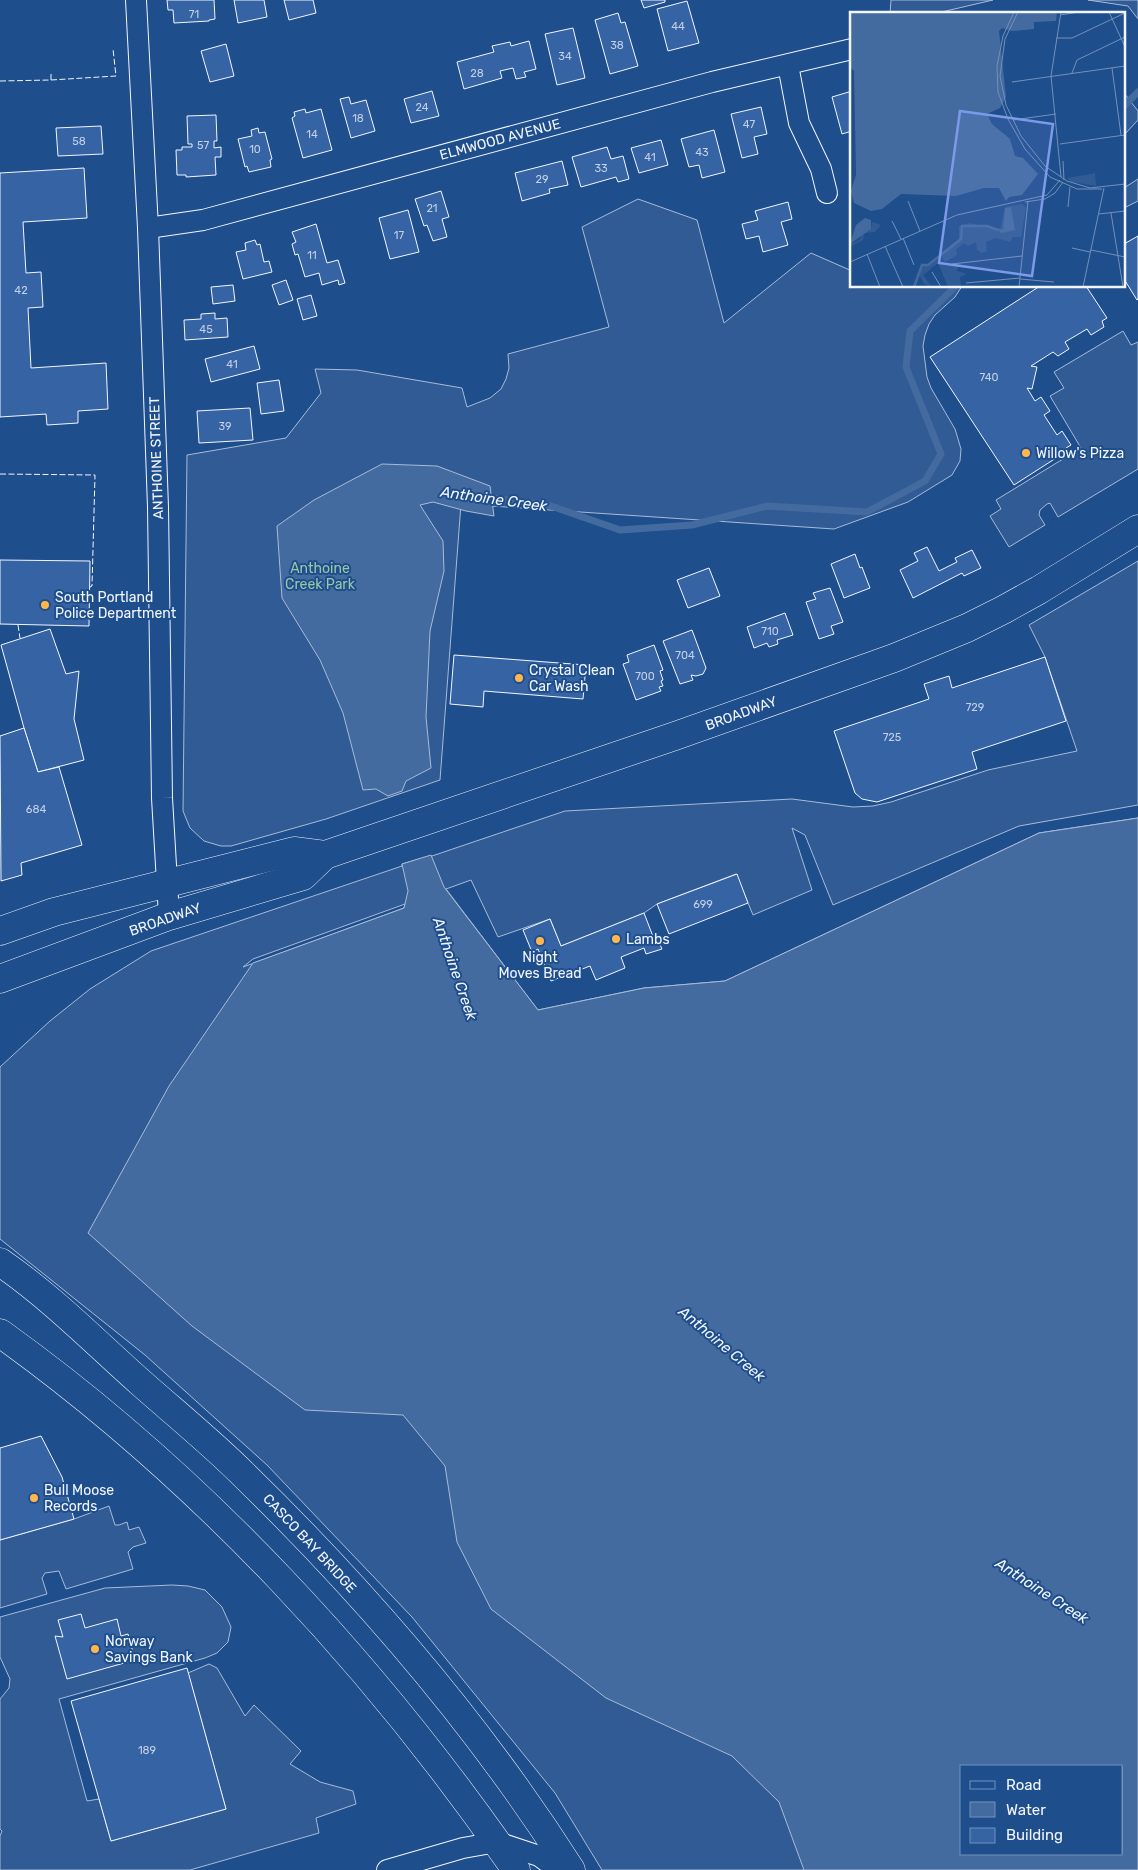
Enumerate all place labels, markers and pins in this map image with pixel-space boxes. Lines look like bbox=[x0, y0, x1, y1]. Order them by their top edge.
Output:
place label: Willow's Pizza bbox=[1036, 445, 1124, 462]
marker: Willow's Pizza bbox=[1020, 447, 1032, 459]
place label: South Portland Police Department bbox=[55, 589, 177, 622]
marker: South Portland Police Department bbox=[39, 599, 51, 611]
place label: Crystal Clean Car Wash bbox=[529, 662, 615, 695]
marker: Crystal Clean Car Wash bbox=[513, 672, 525, 684]
place label: Lambs bbox=[626, 931, 670, 948]
marker: Lambs bbox=[610, 933, 622, 945]
marker: Night Moves Bread bbox=[534, 935, 546, 947]
place label: Night Moves Bread bbox=[498, 949, 582, 982]
place label: Bull Moose Records bbox=[44, 1482, 114, 1515]
marker: Bull Moose Records bbox=[28, 1492, 40, 1504]
place label: Norway Savings Bank bbox=[105, 1633, 193, 1666]
marker: Norway Savings Bank bbox=[89, 1643, 101, 1655]

